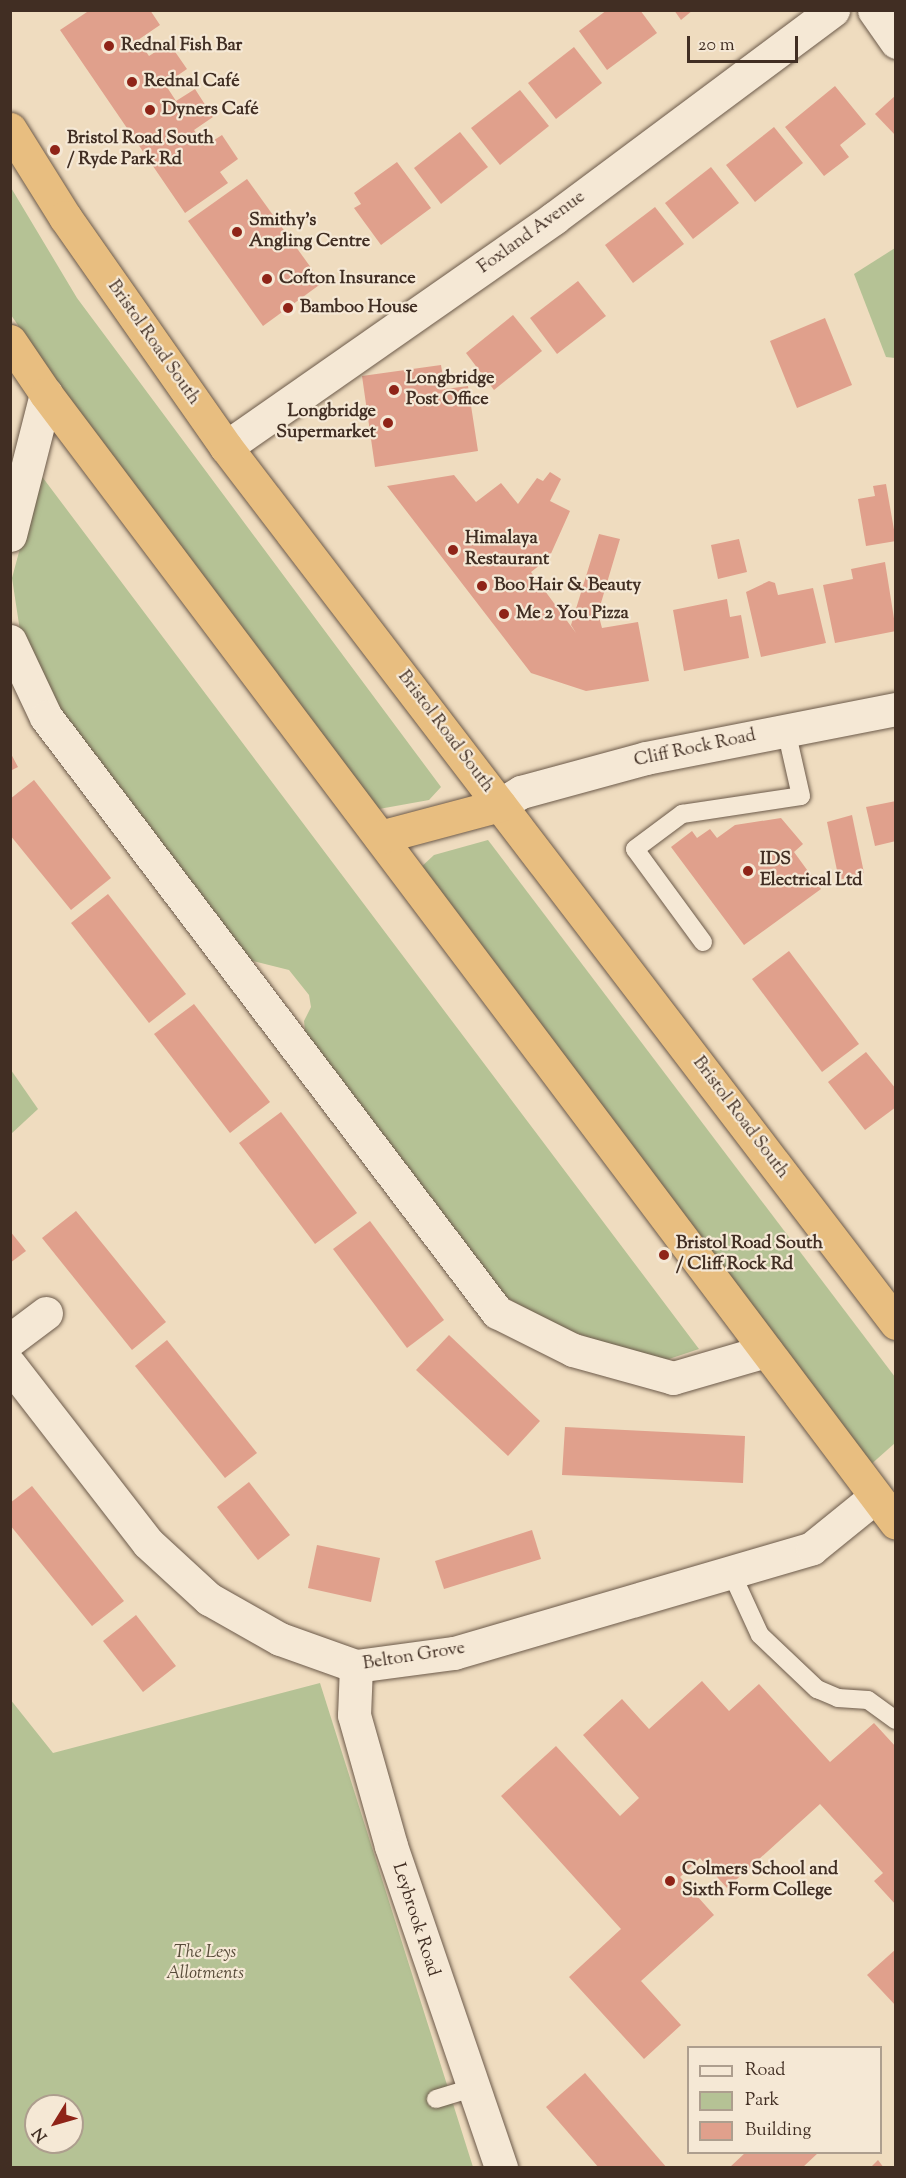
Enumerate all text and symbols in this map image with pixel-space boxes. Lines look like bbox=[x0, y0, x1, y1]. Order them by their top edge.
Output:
scale bar bbox=[690, 24, 801, 62]
text: 20 m bbox=[698, 33, 735, 59]
place label: Rednal Fish Bar bbox=[121, 35, 242, 57]
marker: Rednal Fish Bar bbox=[102, 39, 116, 53]
place label: Rednal Café bbox=[144, 71, 240, 93]
marker: Rednal Café bbox=[125, 75, 139, 89]
place label: Dyners Café bbox=[162, 99, 259, 121]
marker: Dyners Café bbox=[143, 103, 157, 117]
place label: Bristol Road South / Ryde Park Rd bbox=[67, 129, 214, 172]
marker: Bristol Road South / Ryde Park Rd bbox=[48, 143, 62, 157]
street label: Foxland Avenue bbox=[474, 187, 590, 279]
place label: Smithy's Angling Centre bbox=[249, 211, 370, 254]
marker: Smithy's Angling Centre bbox=[230, 225, 244, 239]
place label: Cofton Insurance bbox=[279, 268, 416, 290]
marker: Cofton Insurance bbox=[260, 272, 274, 286]
street label: Bristol Road South bbox=[102, 277, 204, 409]
place label: Bamboo House bbox=[300, 297, 418, 319]
marker: Bamboo House bbox=[281, 301, 295, 315]
place label: Longbridge Post Office bbox=[406, 369, 494, 412]
marker: Longbridge Post Office bbox=[387, 383, 401, 397]
place label: Longbridge Supermarket bbox=[276, 402, 376, 444]
marker: Longbridge Supermarket bbox=[381, 416, 395, 430]
place label: Himalaya Restaurant bbox=[465, 529, 549, 572]
marker: Himalaya Restaurant bbox=[446, 543, 460, 557]
place label: Boo Hair & Beauty bbox=[494, 575, 641, 597]
marker: Boo Hair & Beauty bbox=[475, 579, 489, 593]
place label: Me 2 You Pizza bbox=[516, 603, 629, 625]
marker: Me 2 You Pizza bbox=[497, 607, 511, 621]
street label: Bristol Road South bbox=[392, 667, 498, 797]
street label: Cliff Rock Road bbox=[632, 726, 758, 772]
place label: IDS Electrical Ltd bbox=[760, 850, 862, 892]
marker: IDS Electrical Ltd bbox=[741, 864, 755, 878]
street label: Bristol Road South bbox=[687, 1053, 793, 1183]
place label: Bristol Road South / Cliff Rock Rd bbox=[676, 1234, 823, 1276]
marker: Bristol Road South / Cliff Rock Rd bbox=[657, 1248, 671, 1262]
street label: Belton Grove bbox=[361, 1638, 467, 1676]
place label: Colmers School and Sixth Form College bbox=[682, 1860, 838, 1902]
street label: Leybrook Road bbox=[386, 1861, 444, 1979]
marker: Colmers School and Sixth Form College bbox=[663, 1874, 677, 1888]
park label: The Leys Allotments bbox=[166, 1943, 244, 1986]
legend bbox=[687, 2046, 882, 2154]
text: Road bbox=[745, 2058, 785, 2084]
text: Park bbox=[745, 2088, 779, 2114]
north arrow bbox=[24, 2094, 84, 2154]
text: Building bbox=[745, 2118, 811, 2144]
text: N bbox=[28, 2122, 54, 2146]

